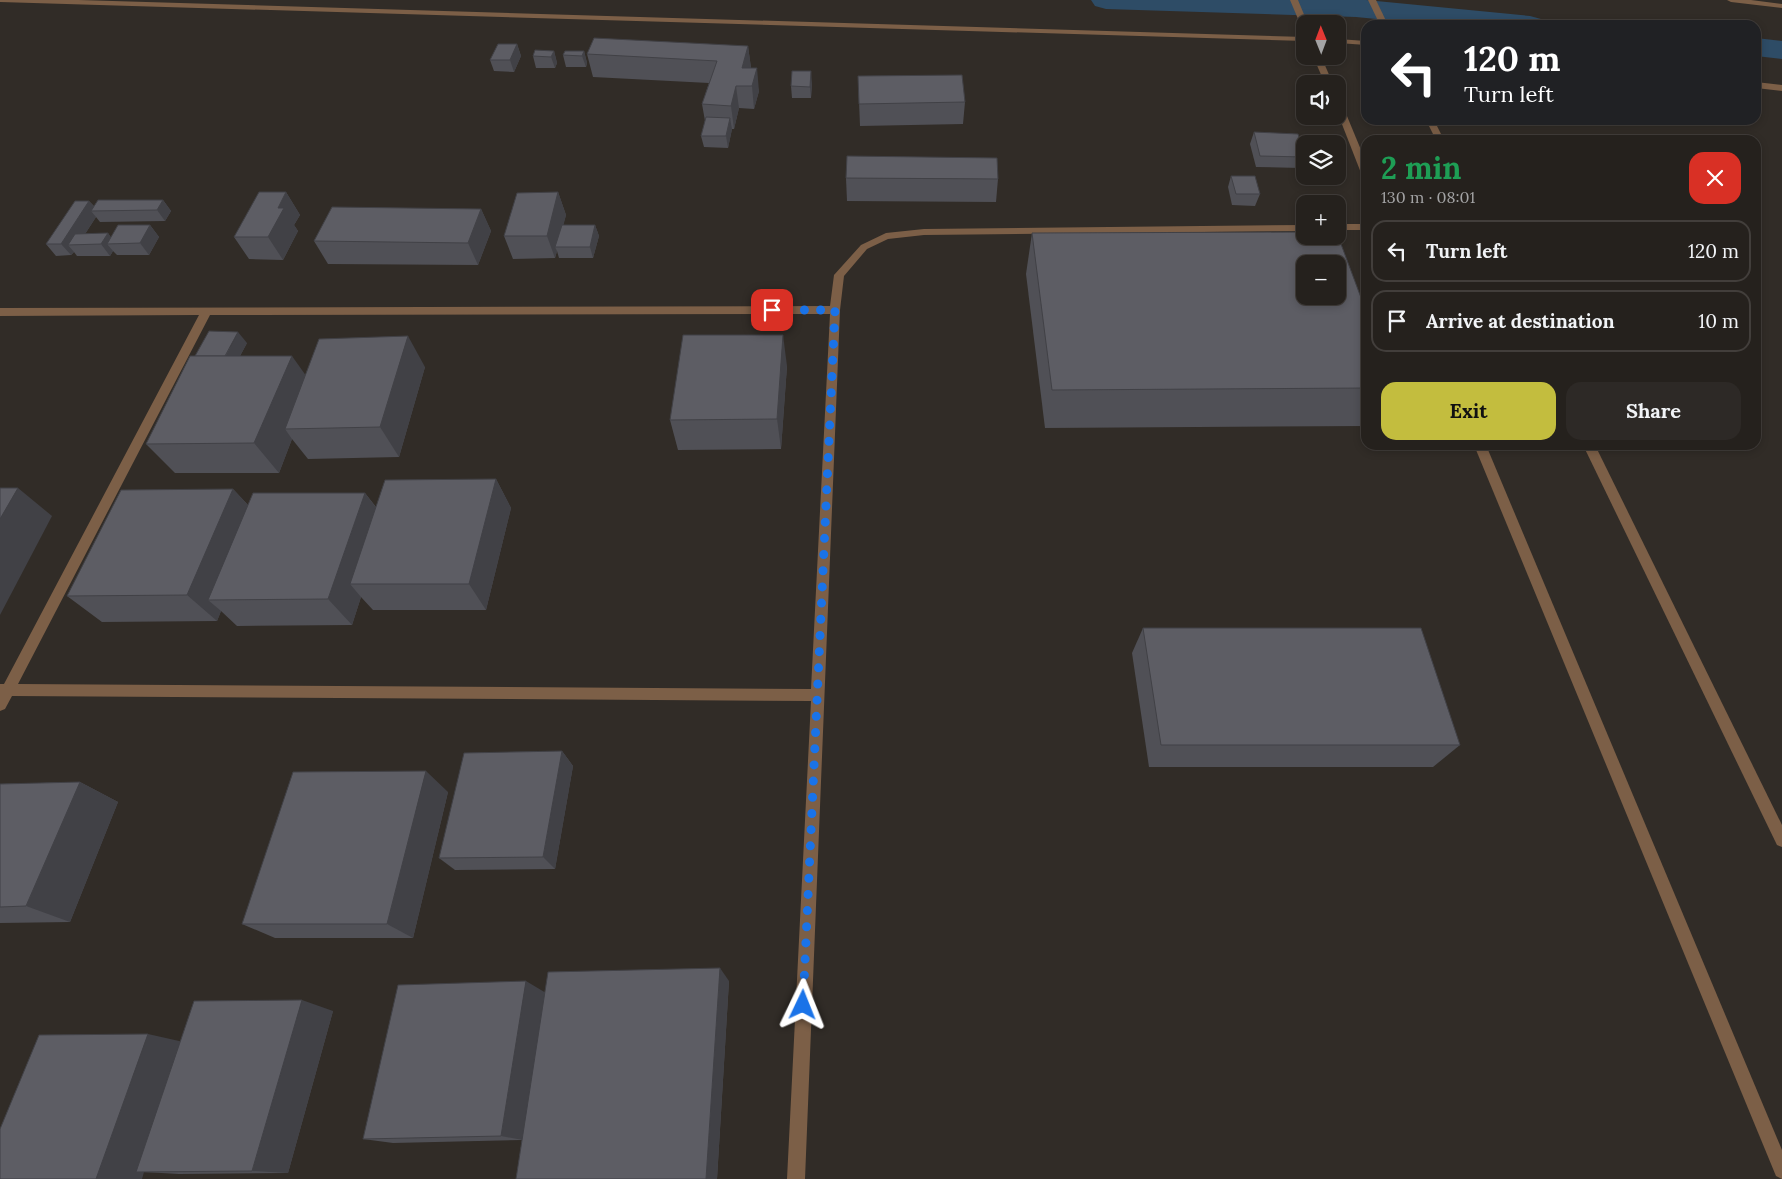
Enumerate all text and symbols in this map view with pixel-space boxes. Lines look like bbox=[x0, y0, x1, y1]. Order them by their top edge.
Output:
north arrow bbox=[1296, 15, 1346, 65]
map controls bbox=[1296, 15, 1346, 305]
text: 120 m bbox=[1464, 36, 1561, 81]
icon: left bbox=[1381, 40, 1446, 105]
button: sound bbox=[1296, 75, 1346, 125]
text: Turn left bbox=[1464, 80, 1554, 108]
button: layers bbox=[1296, 135, 1346, 185]
text: 2 min bbox=[1381, 149, 1461, 187]
button: close bbox=[1689, 152, 1741, 204]
text: 130 m · 08:01 bbox=[1381, 187, 1475, 207]
button: + bbox=[1296, 195, 1346, 245]
icon: left bbox=[1383, 237, 1411, 265]
text: Turn left bbox=[1426, 239, 1507, 263]
text: 120 m bbox=[1688, 239, 1739, 263]
button: − bbox=[1296, 255, 1346, 305]
pin bbox=[751, 289, 793, 331]
icon: arrive bbox=[758, 296, 786, 324]
icon: arrive bbox=[1383, 307, 1411, 335]
text: Arrive at destination bbox=[1426, 309, 1615, 333]
text: 10 m bbox=[1698, 309, 1739, 333]
button: Exit bbox=[1381, 382, 1556, 440]
button: Share bbox=[1566, 382, 1741, 440]
position arrow bbox=[776, 978, 828, 1030]

